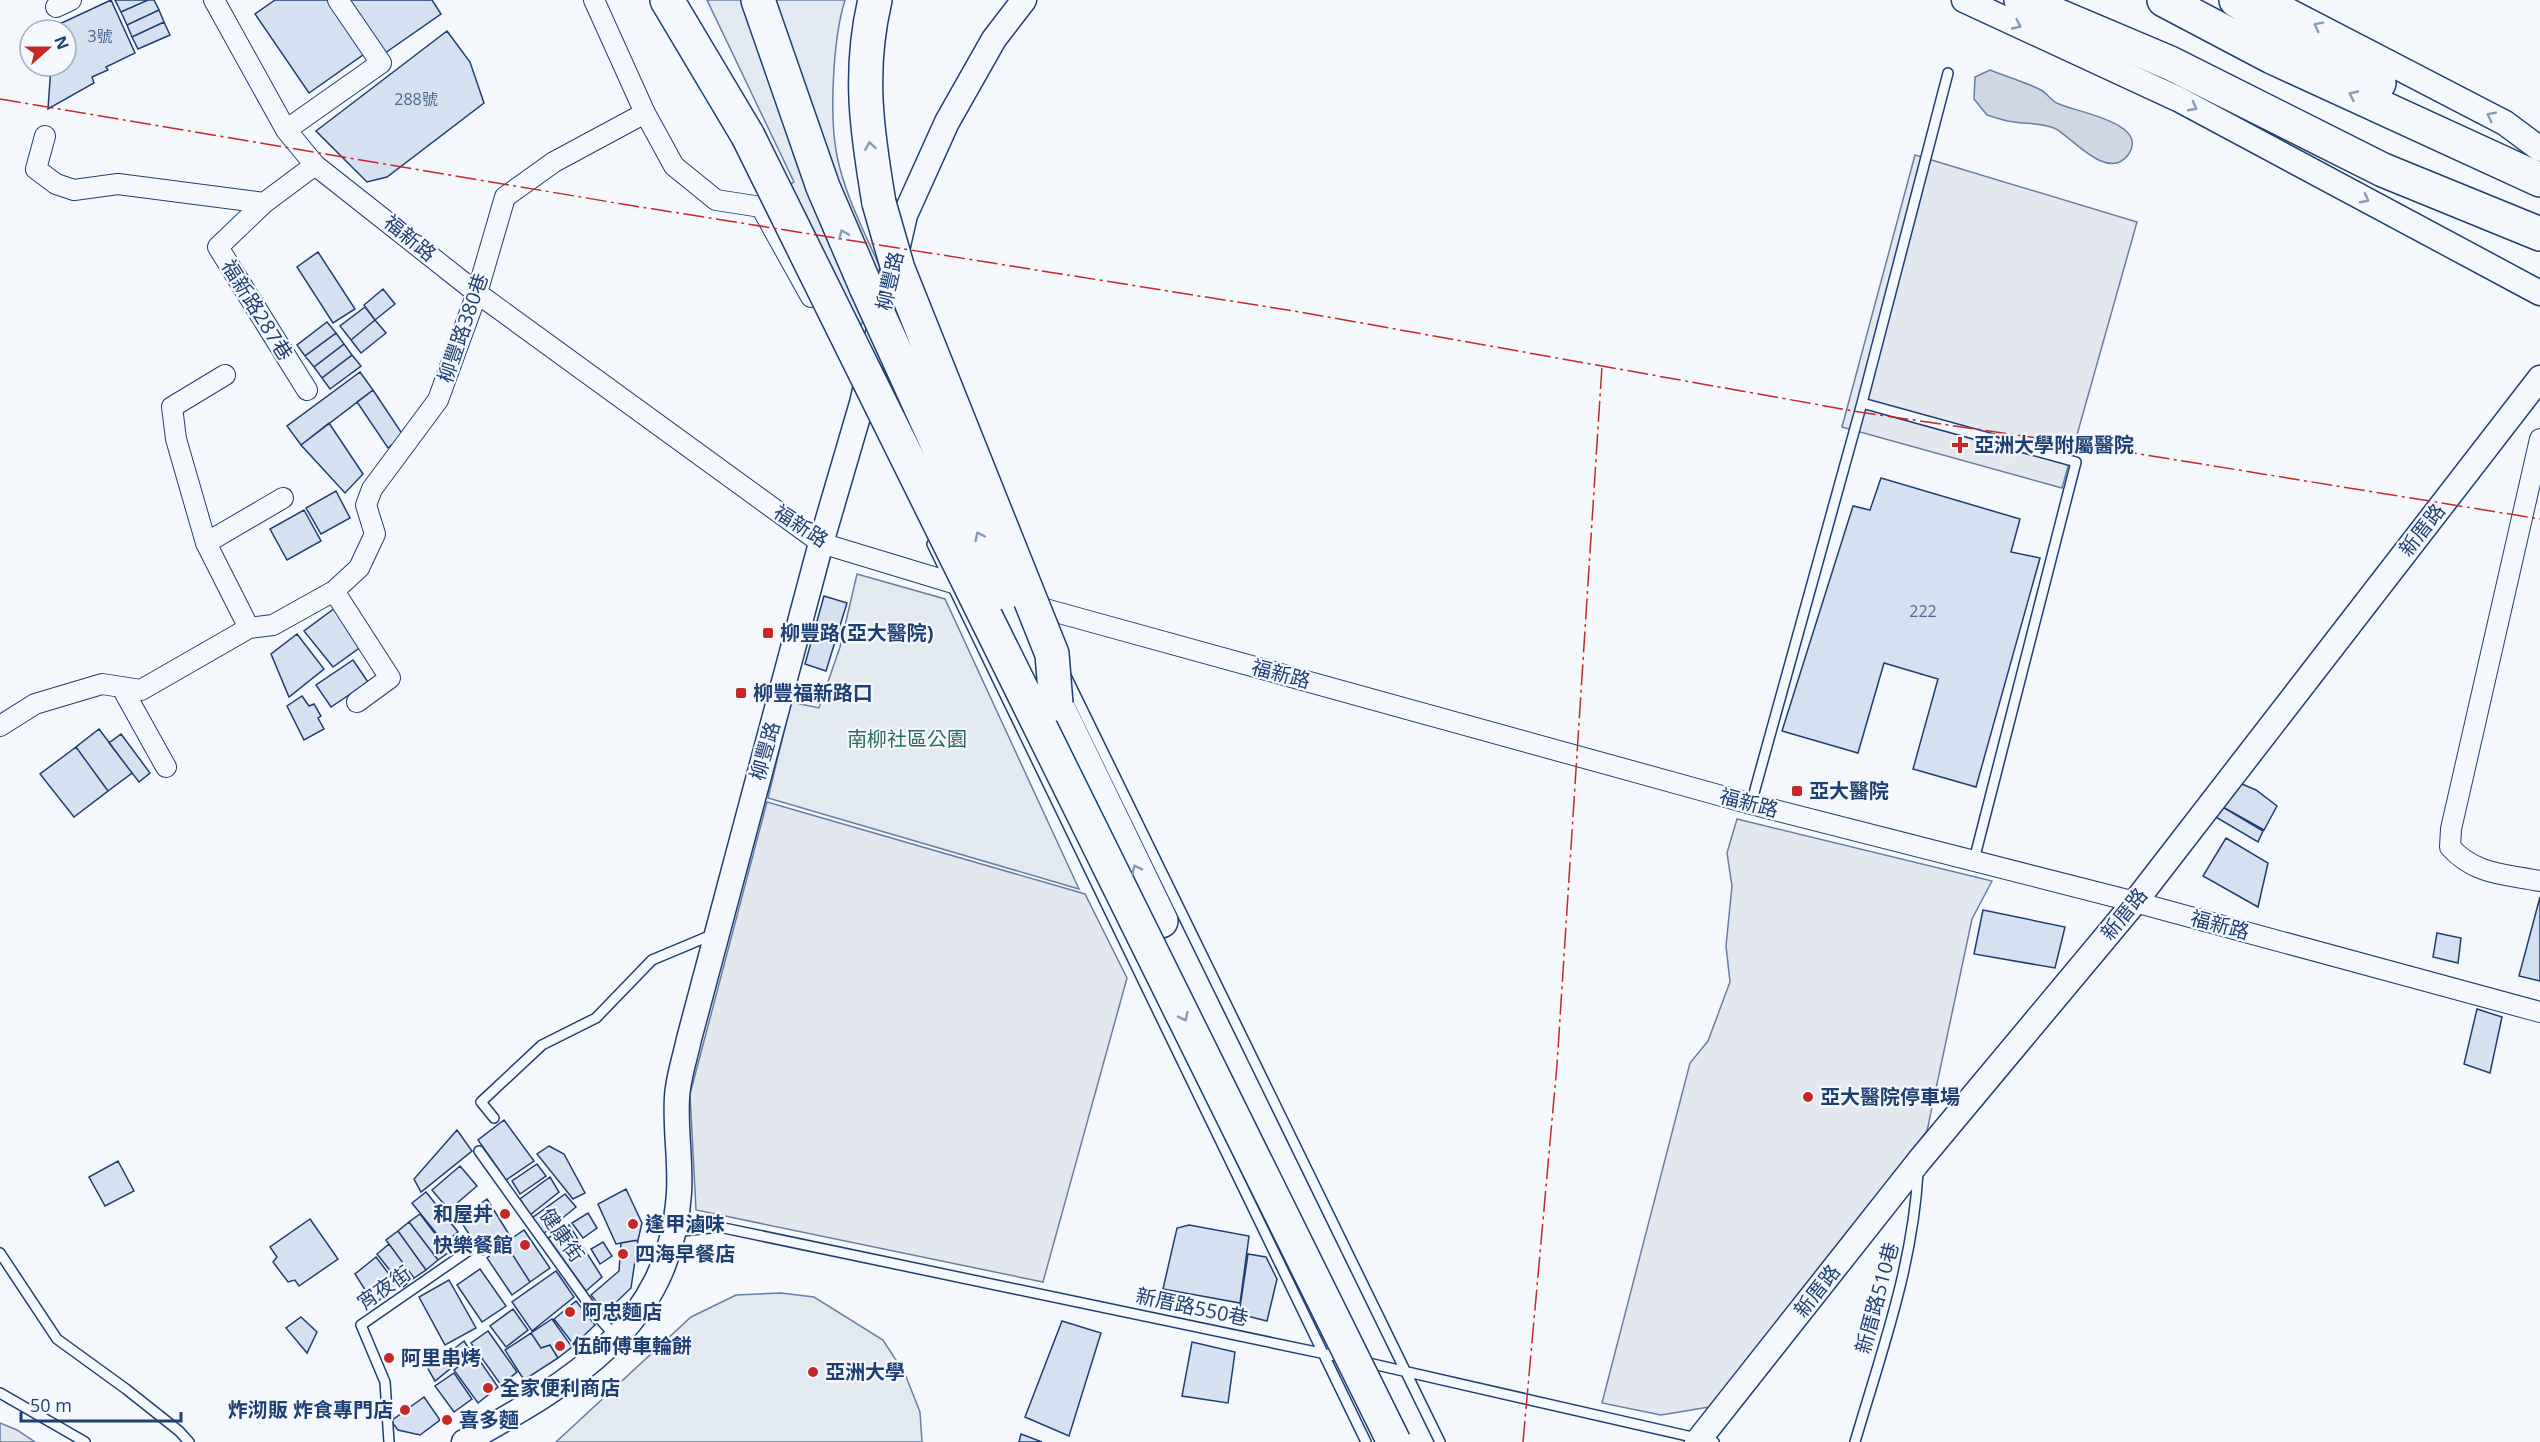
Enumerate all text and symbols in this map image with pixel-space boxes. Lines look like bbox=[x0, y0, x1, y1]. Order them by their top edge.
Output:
one-way arrow bbox=[2010, 17, 2021, 29]
north arrow bbox=[18, 18, 78, 78]
one-way arrow bbox=[2314, 22, 2325, 33]
house number: 3號 bbox=[87, 25, 113, 47]
text: N bbox=[49, 33, 75, 53]
house number: 288號 bbox=[394, 88, 438, 110]
one-way arrow bbox=[2349, 90, 2360, 102]
one-way arrow bbox=[2187, 100, 2198, 111]
one-way arrow bbox=[2487, 112, 2498, 123]
one-way arrow bbox=[864, 141, 876, 150]
one-way arrow bbox=[2359, 192, 2370, 203]
street label: 福新路 bbox=[379, 208, 442, 267]
one-way arrow bbox=[838, 229, 850, 240]
street label: 柳豐路 bbox=[870, 249, 909, 313]
street label: 福新路287巷 bbox=[216, 254, 299, 365]
street label: 柳豐路380巷 bbox=[431, 269, 494, 386]
place label: 亞洲大學附屬醫院 bbox=[1974, 431, 2134, 458]
marker: 亞洲大學附屬醫院 bbox=[1951, 436, 1969, 454]
street label: 福新路 bbox=[769, 498, 834, 553]
street label: 新厝路 bbox=[2392, 498, 2451, 562]
one-way arrow bbox=[975, 531, 987, 542]
house number: 222 bbox=[1909, 600, 1937, 622]
place label: 柳豐路(亞大醫院) bbox=[780, 619, 934, 646]
marker: 柳豐路(亞大醫院) bbox=[761, 626, 775, 640]
street label: 福新路 bbox=[1249, 653, 1314, 694]
place label: 柳豐福新路口 bbox=[753, 679, 873, 706]
marker: 柳豐福新路口 bbox=[734, 686, 748, 700]
street label: 柳豐路 bbox=[743, 718, 786, 783]
park label: 南柳社區公園 bbox=[847, 725, 967, 752]
place label: 亞大醫院 bbox=[1809, 777, 1889, 804]
street label: 福新路 bbox=[1717, 782, 1782, 823]
marker: 亞大醫院 bbox=[1790, 784, 1804, 798]
one-way arrow bbox=[1131, 864, 1143, 875]
street label: 新厝路 bbox=[2094, 882, 2153, 945]
street label: 福新路 bbox=[2188, 904, 2253, 945]
one-way arrow bbox=[1176, 1010, 1188, 1021]
place label: 亞大醫院停車場 bbox=[1820, 1083, 1960, 1110]
marker: 亞大醫院停車場 bbox=[1801, 1090, 1815, 1104]
place label: 和屋丼 bbox=[433, 1200, 493, 1227]
street label: 健康街 bbox=[534, 1202, 591, 1267]
marker: 和屋丼 bbox=[498, 1207, 512, 1221]
place label: 逢甲滷味 bbox=[645, 1210, 725, 1237]
marker: 逢甲滷味 bbox=[626, 1217, 640, 1231]
place label: 快樂餐館 bbox=[433, 1231, 513, 1258]
marker: 快樂餐館 bbox=[518, 1238, 532, 1252]
street label: 新厝路510巷 bbox=[1849, 1239, 1904, 1357]
place label: 四海早餐店 bbox=[635, 1240, 735, 1267]
marker: 四海早餐店 bbox=[616, 1247, 630, 1261]
street label: 宵夜街 bbox=[351, 1259, 416, 1316]
street label: 新厝路 bbox=[1787, 1259, 1846, 1323]
street label: 新厝路550巷 bbox=[1133, 1281, 1251, 1332]
place label: 阿忠麵店 bbox=[582, 1298, 662, 1325]
marker: 阿忠麵店 bbox=[563, 1305, 577, 1319]
place label: 伍師傅車輪餅 bbox=[572, 1332, 692, 1359]
marker: 伍師傅車輪餅 bbox=[553, 1339, 567, 1353]
place label: 阿里串烤 bbox=[401, 1344, 481, 1371]
marker: 阿里串烤 bbox=[382, 1351, 396, 1365]
place label: 亞洲大學 bbox=[825, 1358, 905, 1385]
marker: 亞洲大學 bbox=[806, 1365, 820, 1379]
place label: 全家便利商店 bbox=[500, 1374, 620, 1401]
marker: 全家便利商店 bbox=[481, 1381, 495, 1395]
scale bar bbox=[21, 1385, 182, 1423]
text: 50 m bbox=[30, 1393, 72, 1417]
place label: 炸沏販 炸食專門店 bbox=[228, 1396, 393, 1423]
marker: 炸沏販 炸食專門店 bbox=[398, 1403, 412, 1417]
place label: 喜多麵 bbox=[459, 1406, 519, 1433]
marker: 喜多麵 bbox=[440, 1413, 454, 1427]

